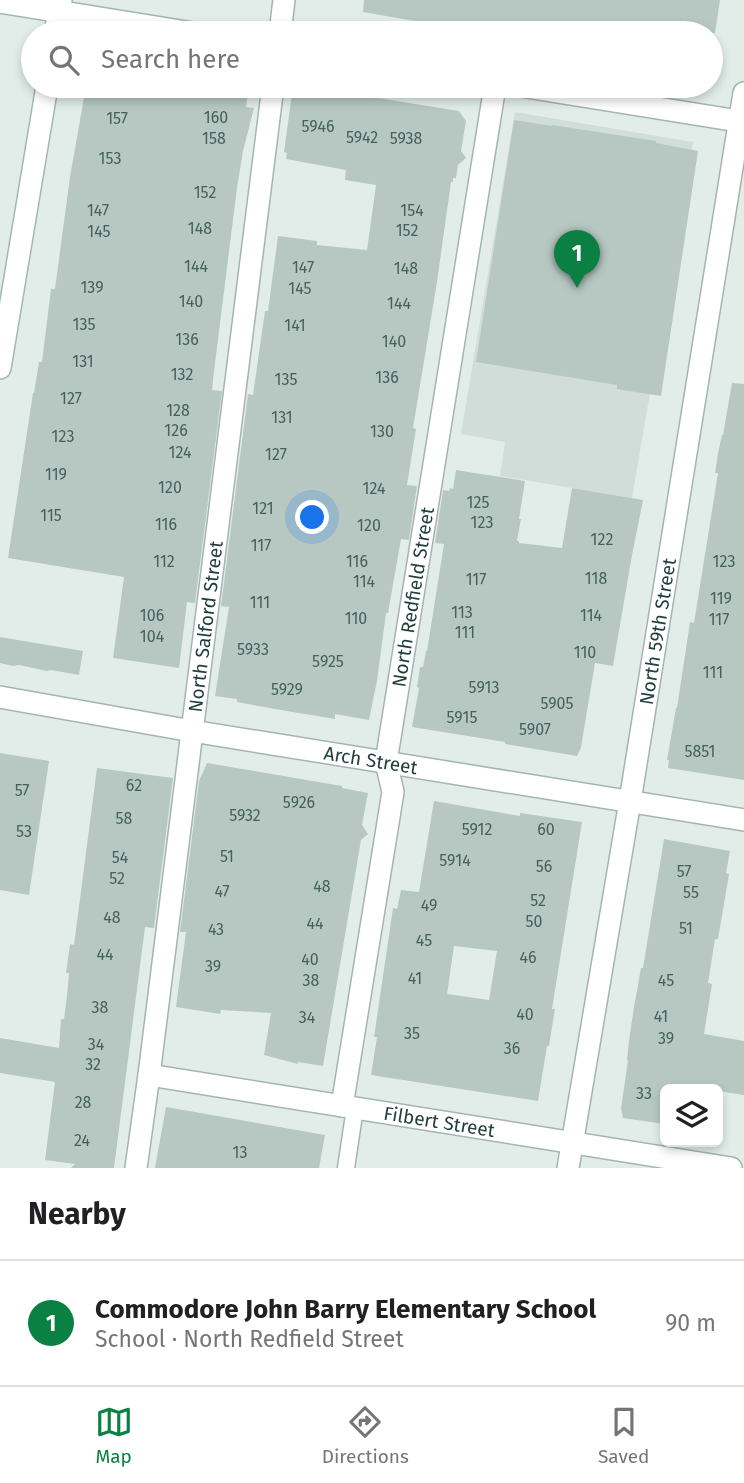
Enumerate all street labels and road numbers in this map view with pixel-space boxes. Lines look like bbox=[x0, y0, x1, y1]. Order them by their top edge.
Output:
street label: North Redfield Street bbox=[387, 505, 438, 689]
street label: North Salford Street bbox=[183, 539, 227, 713]
street label: North 59th Street bbox=[634, 556, 680, 706]
street label: Arch Street bbox=[322, 741, 419, 779]
street label: Filbert Street bbox=[382, 1101, 497, 1142]

